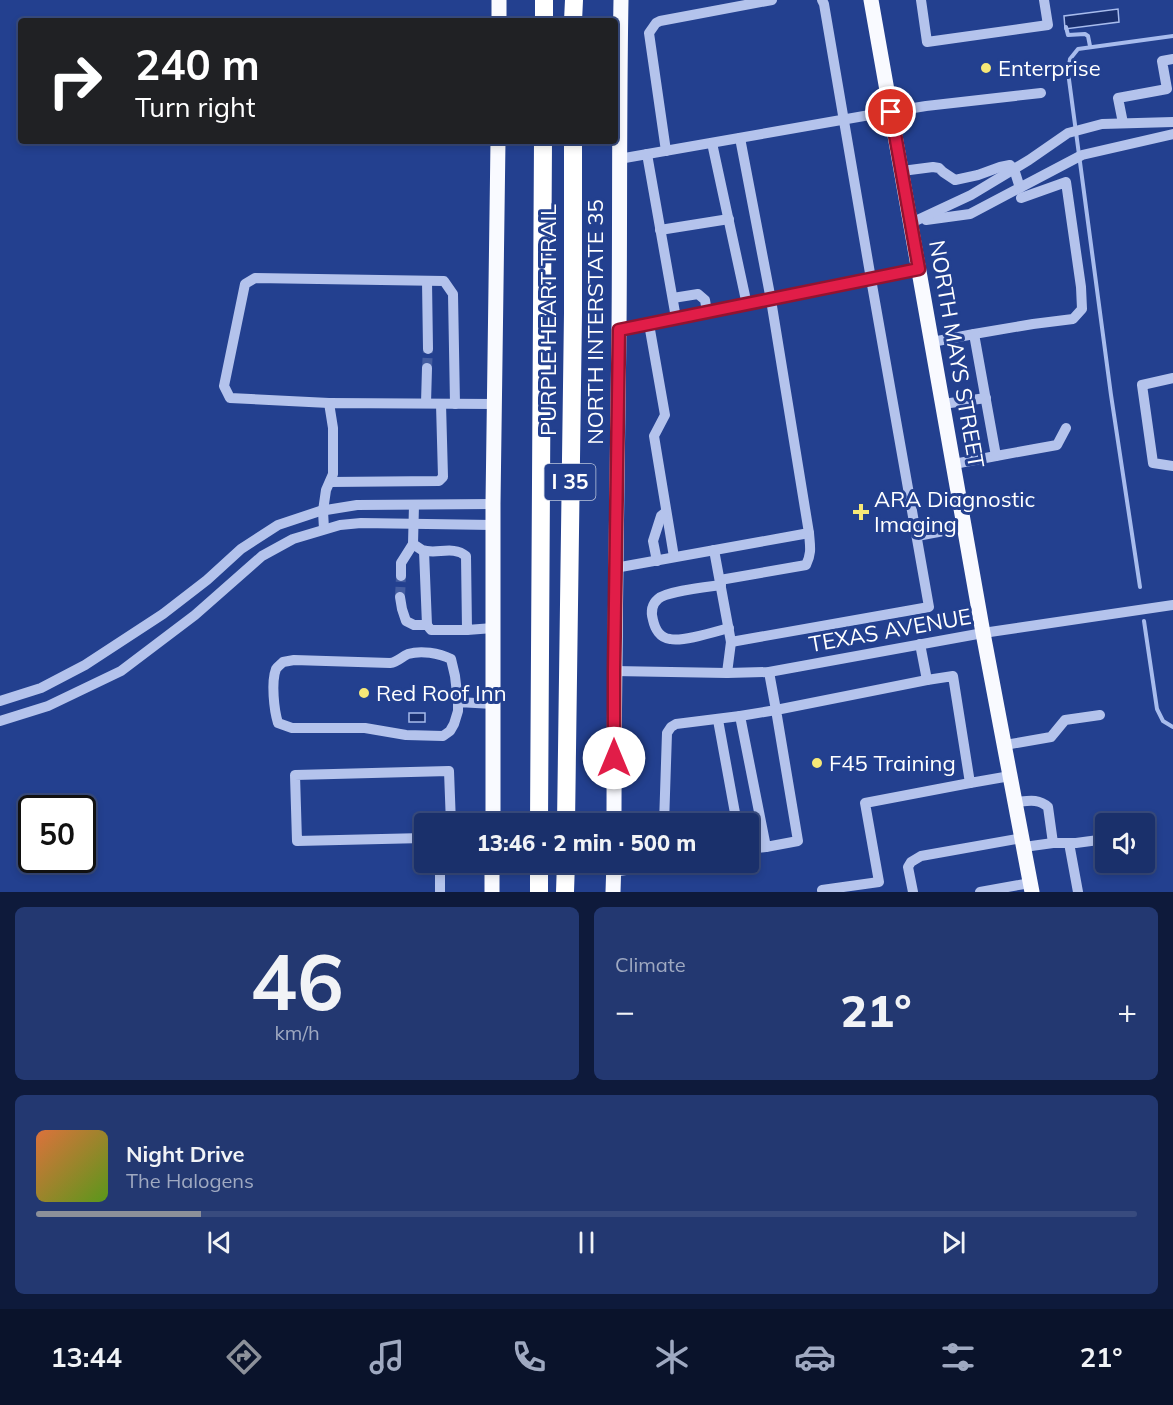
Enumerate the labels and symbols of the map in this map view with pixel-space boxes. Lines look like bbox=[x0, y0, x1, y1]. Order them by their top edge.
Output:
place label: Enterprise bbox=[998, 54, 1101, 82]
marker: Enterprise bbox=[979, 61, 993, 75]
pin bbox=[865, 86, 916, 137]
street label: NORTH INTERSTATE 35 bbox=[581, 199, 609, 445]
street label: PURPLE HEART TRAIL bbox=[534, 204, 562, 436]
street label: NORTH MAYS STREET bbox=[923, 238, 991, 470]
road number: I 35 bbox=[544, 464, 596, 500]
place label: ARA Diagnostic Imaging bbox=[874, 485, 1035, 538]
marker: ARA Diagnostic Imaging bbox=[852, 503, 870, 521]
street label: TEXAS AVENUE bbox=[807, 602, 973, 658]
place label: Red Roof Inn bbox=[376, 679, 507, 707]
marker: Red Roof Inn bbox=[357, 686, 371, 700]
position arrow bbox=[582, 726, 646, 790]
place label: F45 Training bbox=[829, 749, 956, 777]
marker: F45 Training bbox=[810, 756, 824, 770]
speed limit sign: 50 bbox=[18, 795, 96, 873]

